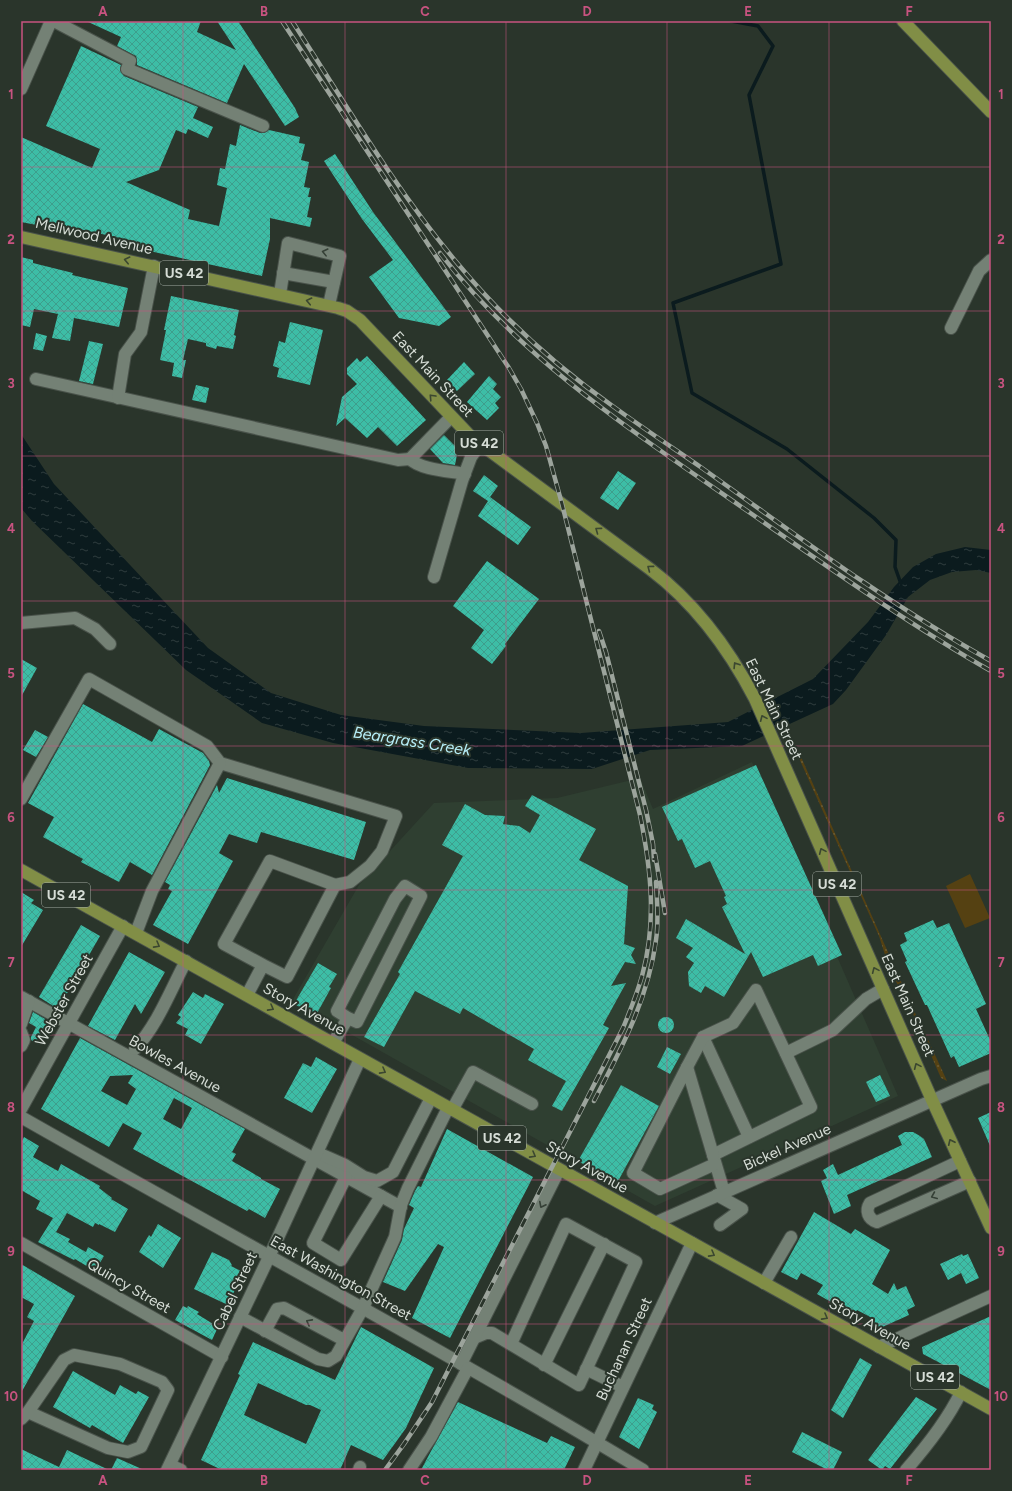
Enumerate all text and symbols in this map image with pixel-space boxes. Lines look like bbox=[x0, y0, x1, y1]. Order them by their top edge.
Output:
text: A bbox=[98, 4, 108, 19]
text: B bbox=[260, 4, 268, 19]
text: C bbox=[420, 4, 430, 19]
text: D bbox=[582, 4, 592, 19]
text: E bbox=[744, 4, 752, 19]
text: F bbox=[905, 4, 913, 19]
text: 1 bbox=[8, 87, 14, 102]
text: 1 bbox=[998, 87, 1004, 102]
street label: Mellwood Avenue bbox=[34, 214, 154, 258]
text: 2 bbox=[7, 232, 15, 247]
text: 2 bbox=[997, 232, 1005, 247]
one-way arrow bbox=[321, 248, 328, 257]
one-way arrow bbox=[124, 257, 131, 265]
road number: US 42 bbox=[160, 261, 208, 285]
one-way arrow bbox=[306, 297, 312, 305]
street label: East Main Street bbox=[389, 327, 478, 421]
text: 3 bbox=[7, 376, 15, 391]
text: 3 bbox=[997, 376, 1005, 391]
one-way arrow bbox=[429, 394, 437, 402]
road number: US 42 bbox=[455, 431, 503, 455]
text: 4 bbox=[7, 521, 15, 536]
text: 4 bbox=[997, 521, 1005, 536]
one-way arrow bbox=[596, 528, 603, 535]
one-way arrow bbox=[647, 566, 654, 573]
street label: East Main Street bbox=[742, 655, 807, 763]
one-way arrow bbox=[733, 662, 740, 669]
text: 5 bbox=[7, 666, 15, 681]
text: 5 bbox=[997, 666, 1005, 681]
one-way arrow bbox=[760, 715, 768, 722]
water label: Beargrass Creek bbox=[352, 722, 473, 760]
text: 6 bbox=[7, 810, 15, 825]
text: 6 bbox=[997, 810, 1005, 825]
one-way arrow bbox=[819, 848, 827, 856]
road number: US 42 bbox=[813, 872, 861, 896]
road number: US 42 bbox=[42, 883, 90, 907]
one-way arrow bbox=[153, 941, 160, 948]
street label: Webster Street bbox=[31, 951, 97, 1049]
street label: East Main Street bbox=[877, 951, 939, 1060]
text: 7 bbox=[7, 955, 15, 970]
text: 7 bbox=[997, 955, 1005, 970]
one-way arrow bbox=[872, 967, 880, 974]
street label: Story Avenue bbox=[260, 979, 348, 1039]
one-way arrow bbox=[267, 1004, 274, 1011]
street label: Bowles Avenue bbox=[126, 1031, 224, 1097]
one-way arrow bbox=[914, 1063, 922, 1070]
one-way arrow bbox=[379, 1067, 386, 1074]
text: 8 bbox=[7, 1100, 15, 1115]
text: 8 bbox=[997, 1100, 1005, 1115]
street label: Bickel Avenue bbox=[740, 1120, 834, 1174]
road number: US 42 bbox=[478, 1126, 526, 1150]
street label: Story Avenue bbox=[543, 1137, 631, 1197]
one-way arrow bbox=[948, 1139, 956, 1146]
one-way arrow bbox=[529, 1150, 536, 1158]
one-way arrow bbox=[931, 1191, 938, 1199]
one-way arrow bbox=[539, 1200, 547, 1208]
street label: East Washington Street bbox=[267, 1232, 415, 1325]
text: 9 bbox=[7, 1244, 15, 1259]
text: 9 bbox=[997, 1244, 1005, 1259]
street label: Cabel Street bbox=[209, 1249, 261, 1333]
one-way arrow bbox=[708, 1249, 715, 1256]
street label: Quincy Street bbox=[84, 1255, 174, 1317]
street label: Buchanan Street bbox=[592, 1294, 656, 1403]
street label: Story Avenue bbox=[826, 1294, 914, 1354]
one-way arrow bbox=[821, 1312, 828, 1320]
one-way arrow bbox=[306, 1319, 314, 1326]
road number: US 42 bbox=[911, 1365, 959, 1389]
text: 10 bbox=[4, 1389, 18, 1404]
text: 10 bbox=[994, 1389, 1008, 1404]
text: A bbox=[98, 1473, 108, 1488]
text: B bbox=[260, 1473, 268, 1488]
text: C bbox=[420, 1473, 430, 1488]
text: D bbox=[582, 1473, 592, 1488]
text: E bbox=[744, 1473, 752, 1488]
text: F bbox=[905, 1473, 913, 1488]

